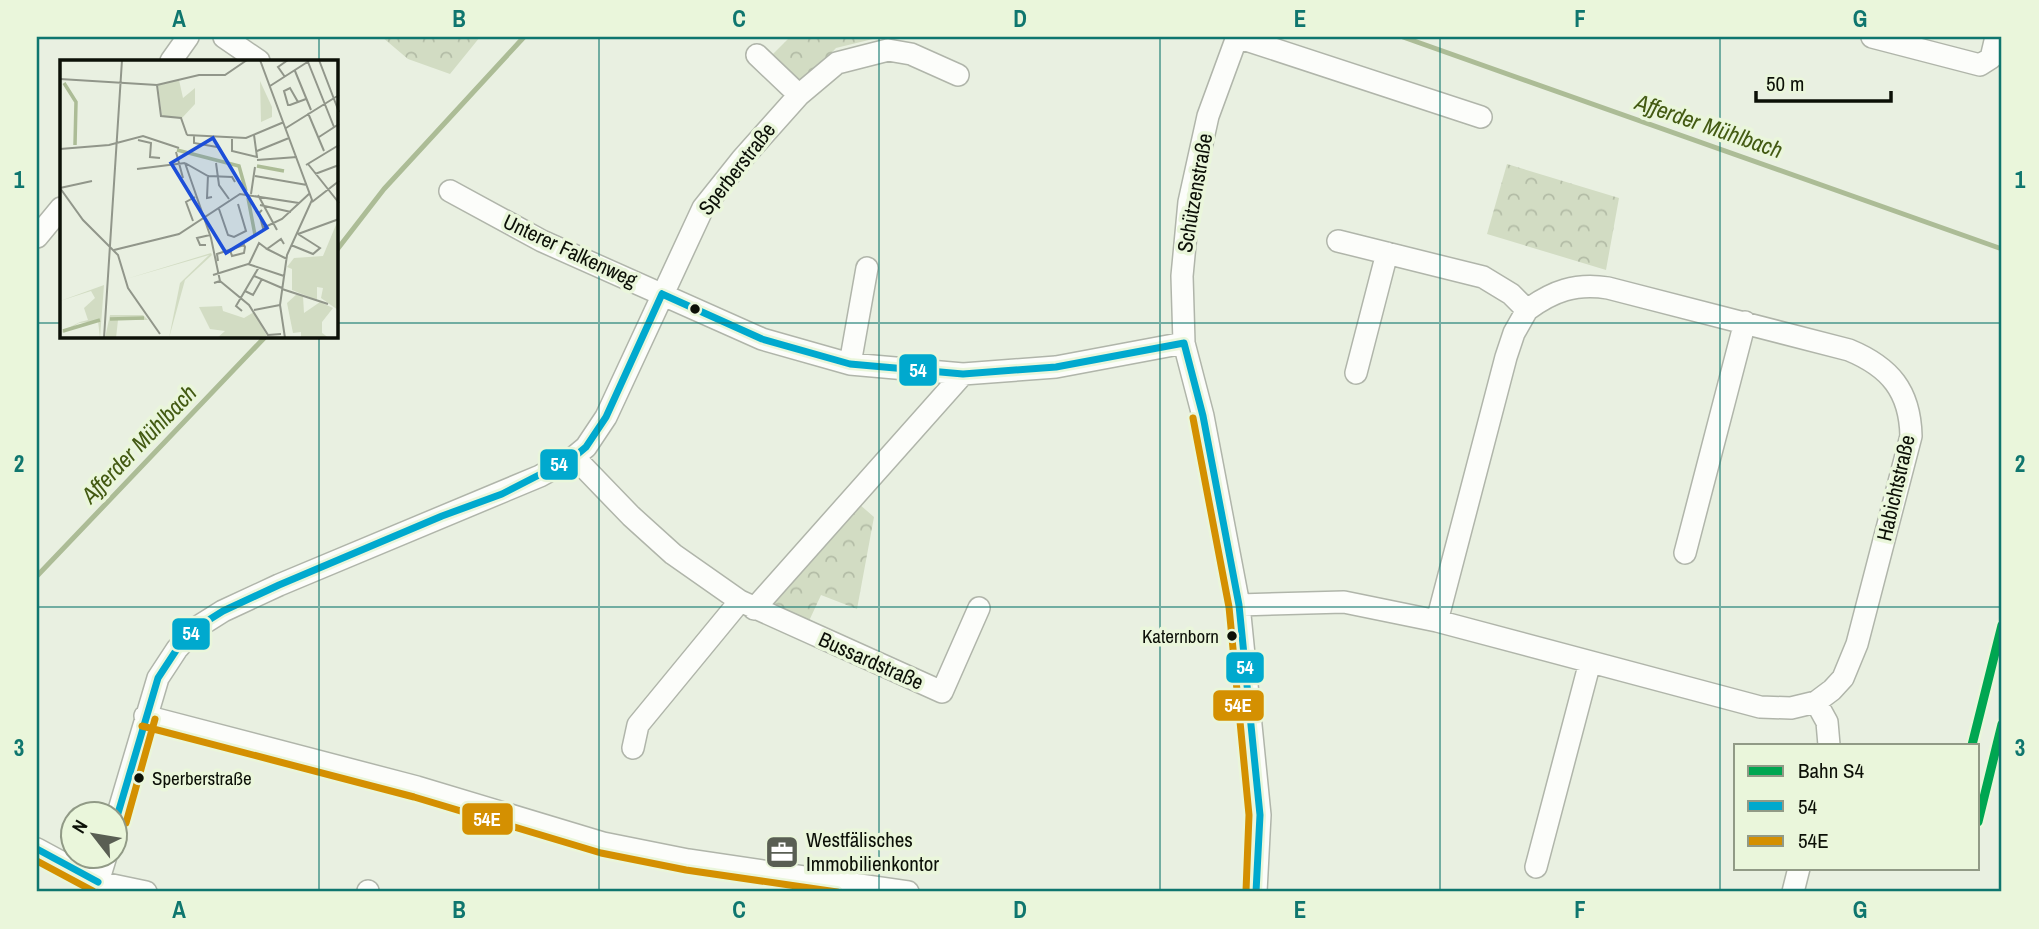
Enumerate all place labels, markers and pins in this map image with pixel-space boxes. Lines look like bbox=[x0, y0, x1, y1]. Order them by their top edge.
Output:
unlabelled marker bbox=[688, 302, 702, 316]
place label: Katernborn bbox=[1142, 623, 1219, 649]
marker: Katernborn bbox=[1225, 629, 1239, 643]
place label: Sperberstraße bbox=[152, 765, 252, 791]
marker: Sperberstraße bbox=[132, 771, 146, 785]
place label: Westfälisches Immobilienkontor bbox=[806, 825, 939, 878]
office icon: Westfälisches Immobilienkontor bbox=[763, 833, 801, 871]

